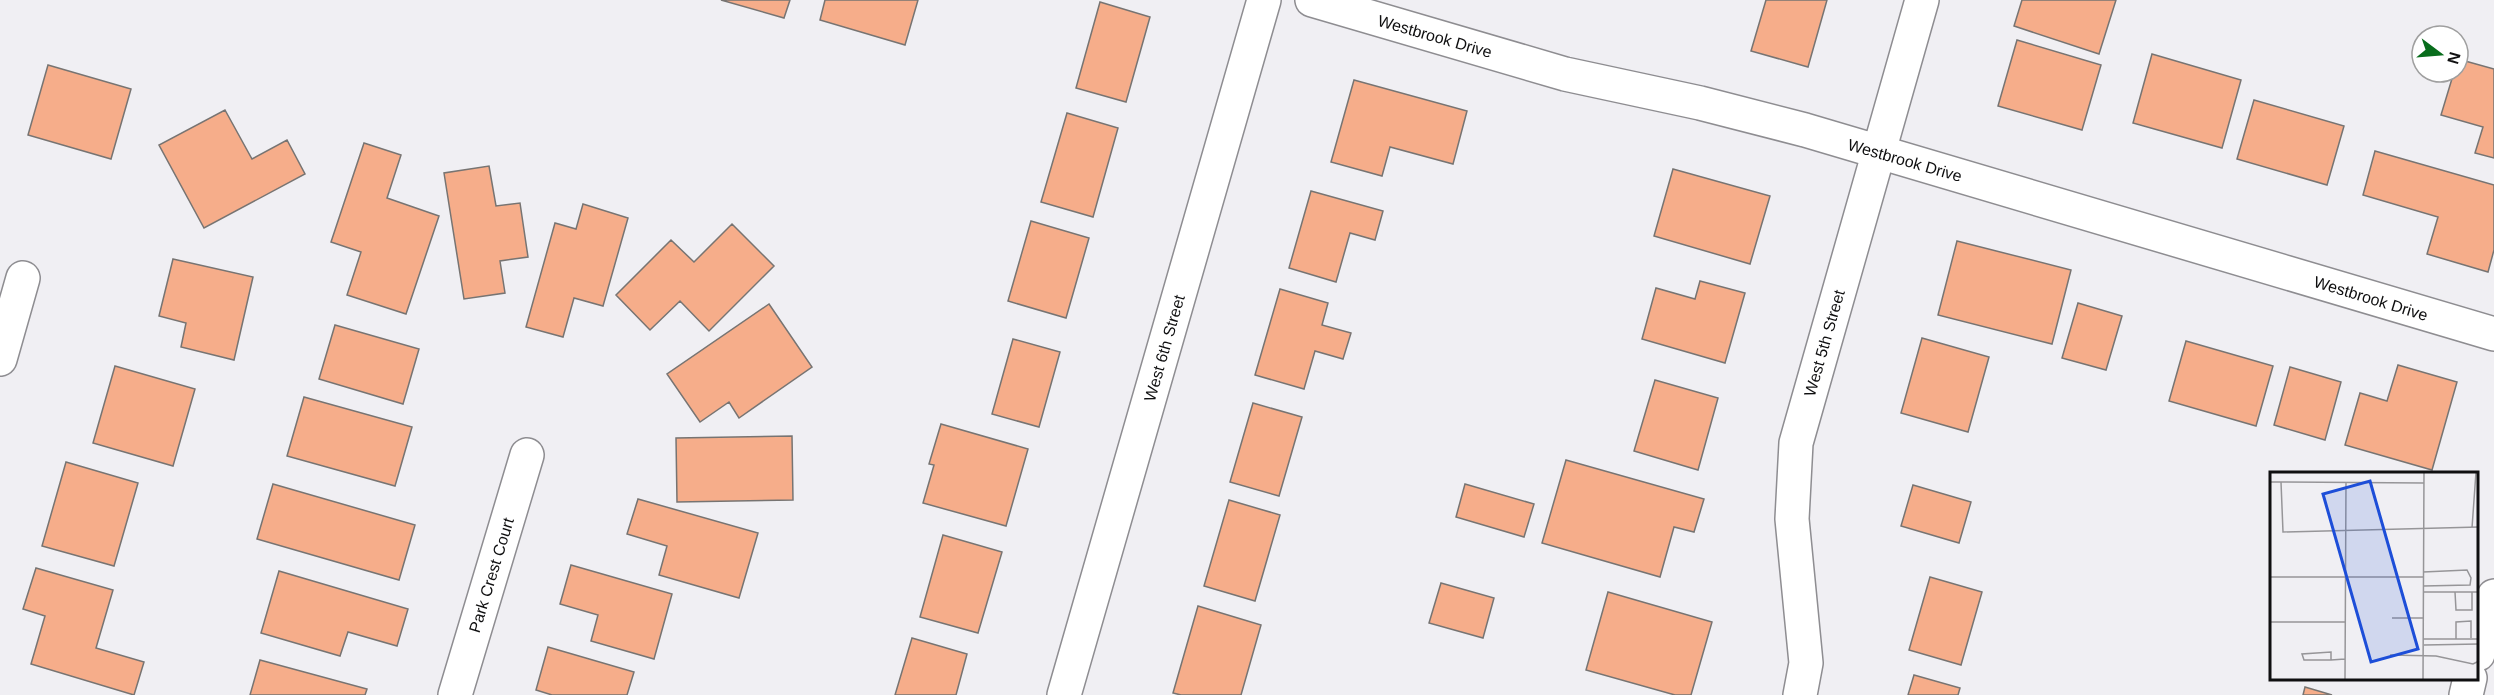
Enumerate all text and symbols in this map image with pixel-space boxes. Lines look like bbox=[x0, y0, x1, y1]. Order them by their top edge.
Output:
street label: Westbrook Drive bbox=[1376, 12, 1494, 61]
north arrow bbox=[2410, 24, 2470, 84]
text: N bbox=[2444, 50, 2464, 66]
street label: Westbrook Drive bbox=[1846, 136, 1964, 185]
street label: Westbrook Drive bbox=[2312, 273, 2430, 324]
street label: West 5th Street bbox=[1801, 287, 1848, 398]
street label: West 6th Street bbox=[1141, 292, 1188, 403]
inset map bbox=[2270, 472, 2479, 680]
street label: Park Crest Court bbox=[466, 515, 517, 635]

